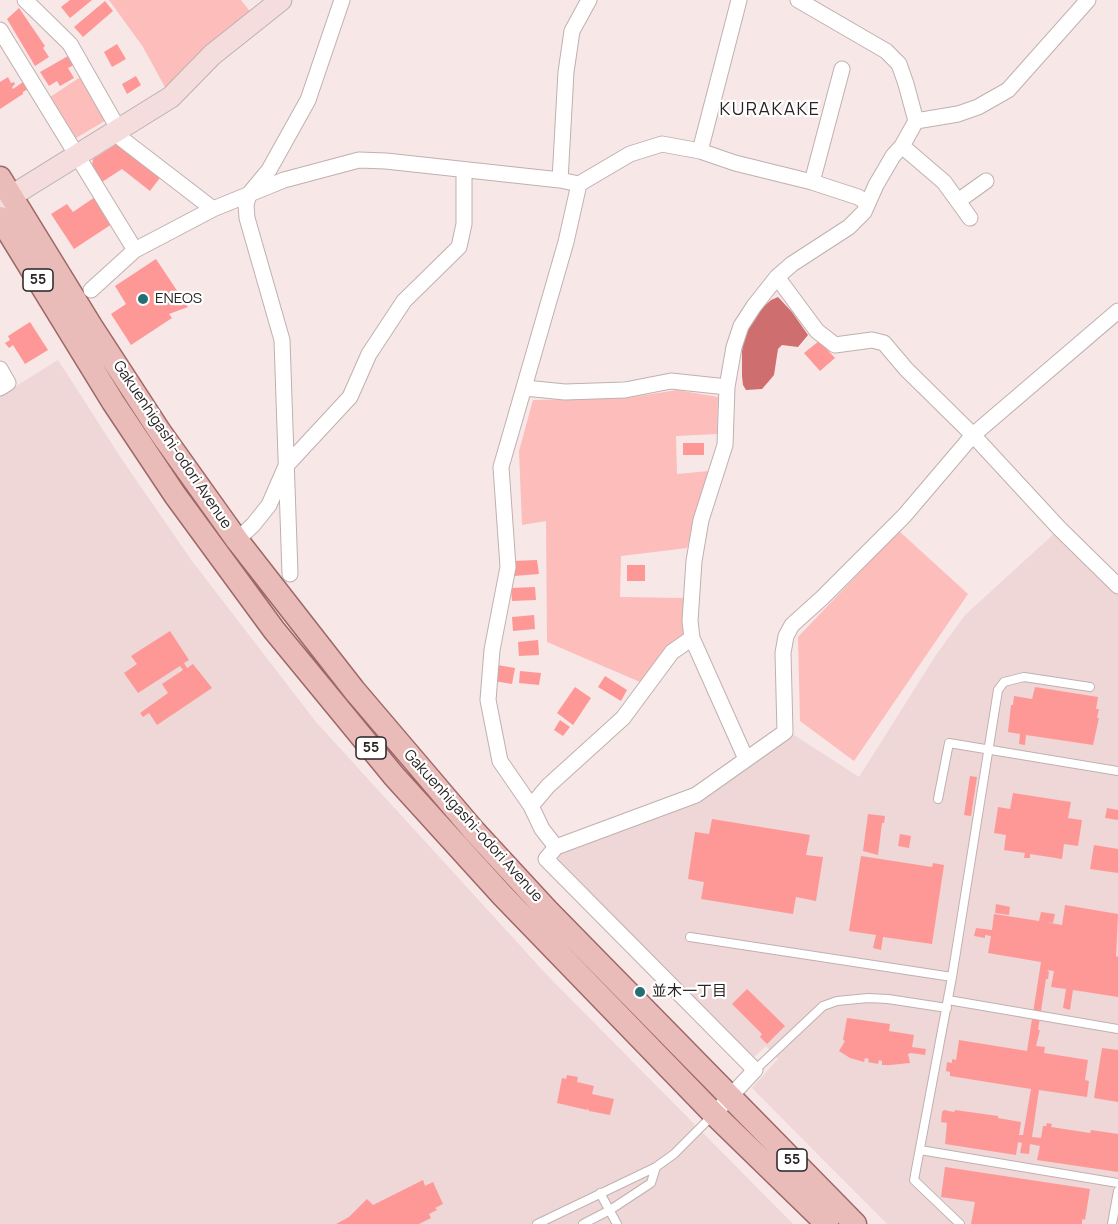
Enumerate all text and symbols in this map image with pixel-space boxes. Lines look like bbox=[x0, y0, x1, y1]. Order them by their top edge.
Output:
district label: KURAKAKE bbox=[719, 99, 821, 121]
road number: 55 bbox=[23, 269, 53, 291]
place label: ENEOS bbox=[155, 290, 202, 308]
marker: ENEOS bbox=[136, 292, 150, 306]
street label: Gakuenhigashi-odori Avenue bbox=[109, 358, 235, 532]
road number: 55 bbox=[356, 737, 386, 759]
street label: Gakuenhigashi-odori Avenue bbox=[400, 746, 546, 906]
place label: 並木一丁目 bbox=[652, 983, 727, 1001]
marker: 並木一丁目 bbox=[633, 985, 647, 999]
road number: 55 bbox=[777, 1149, 807, 1171]

